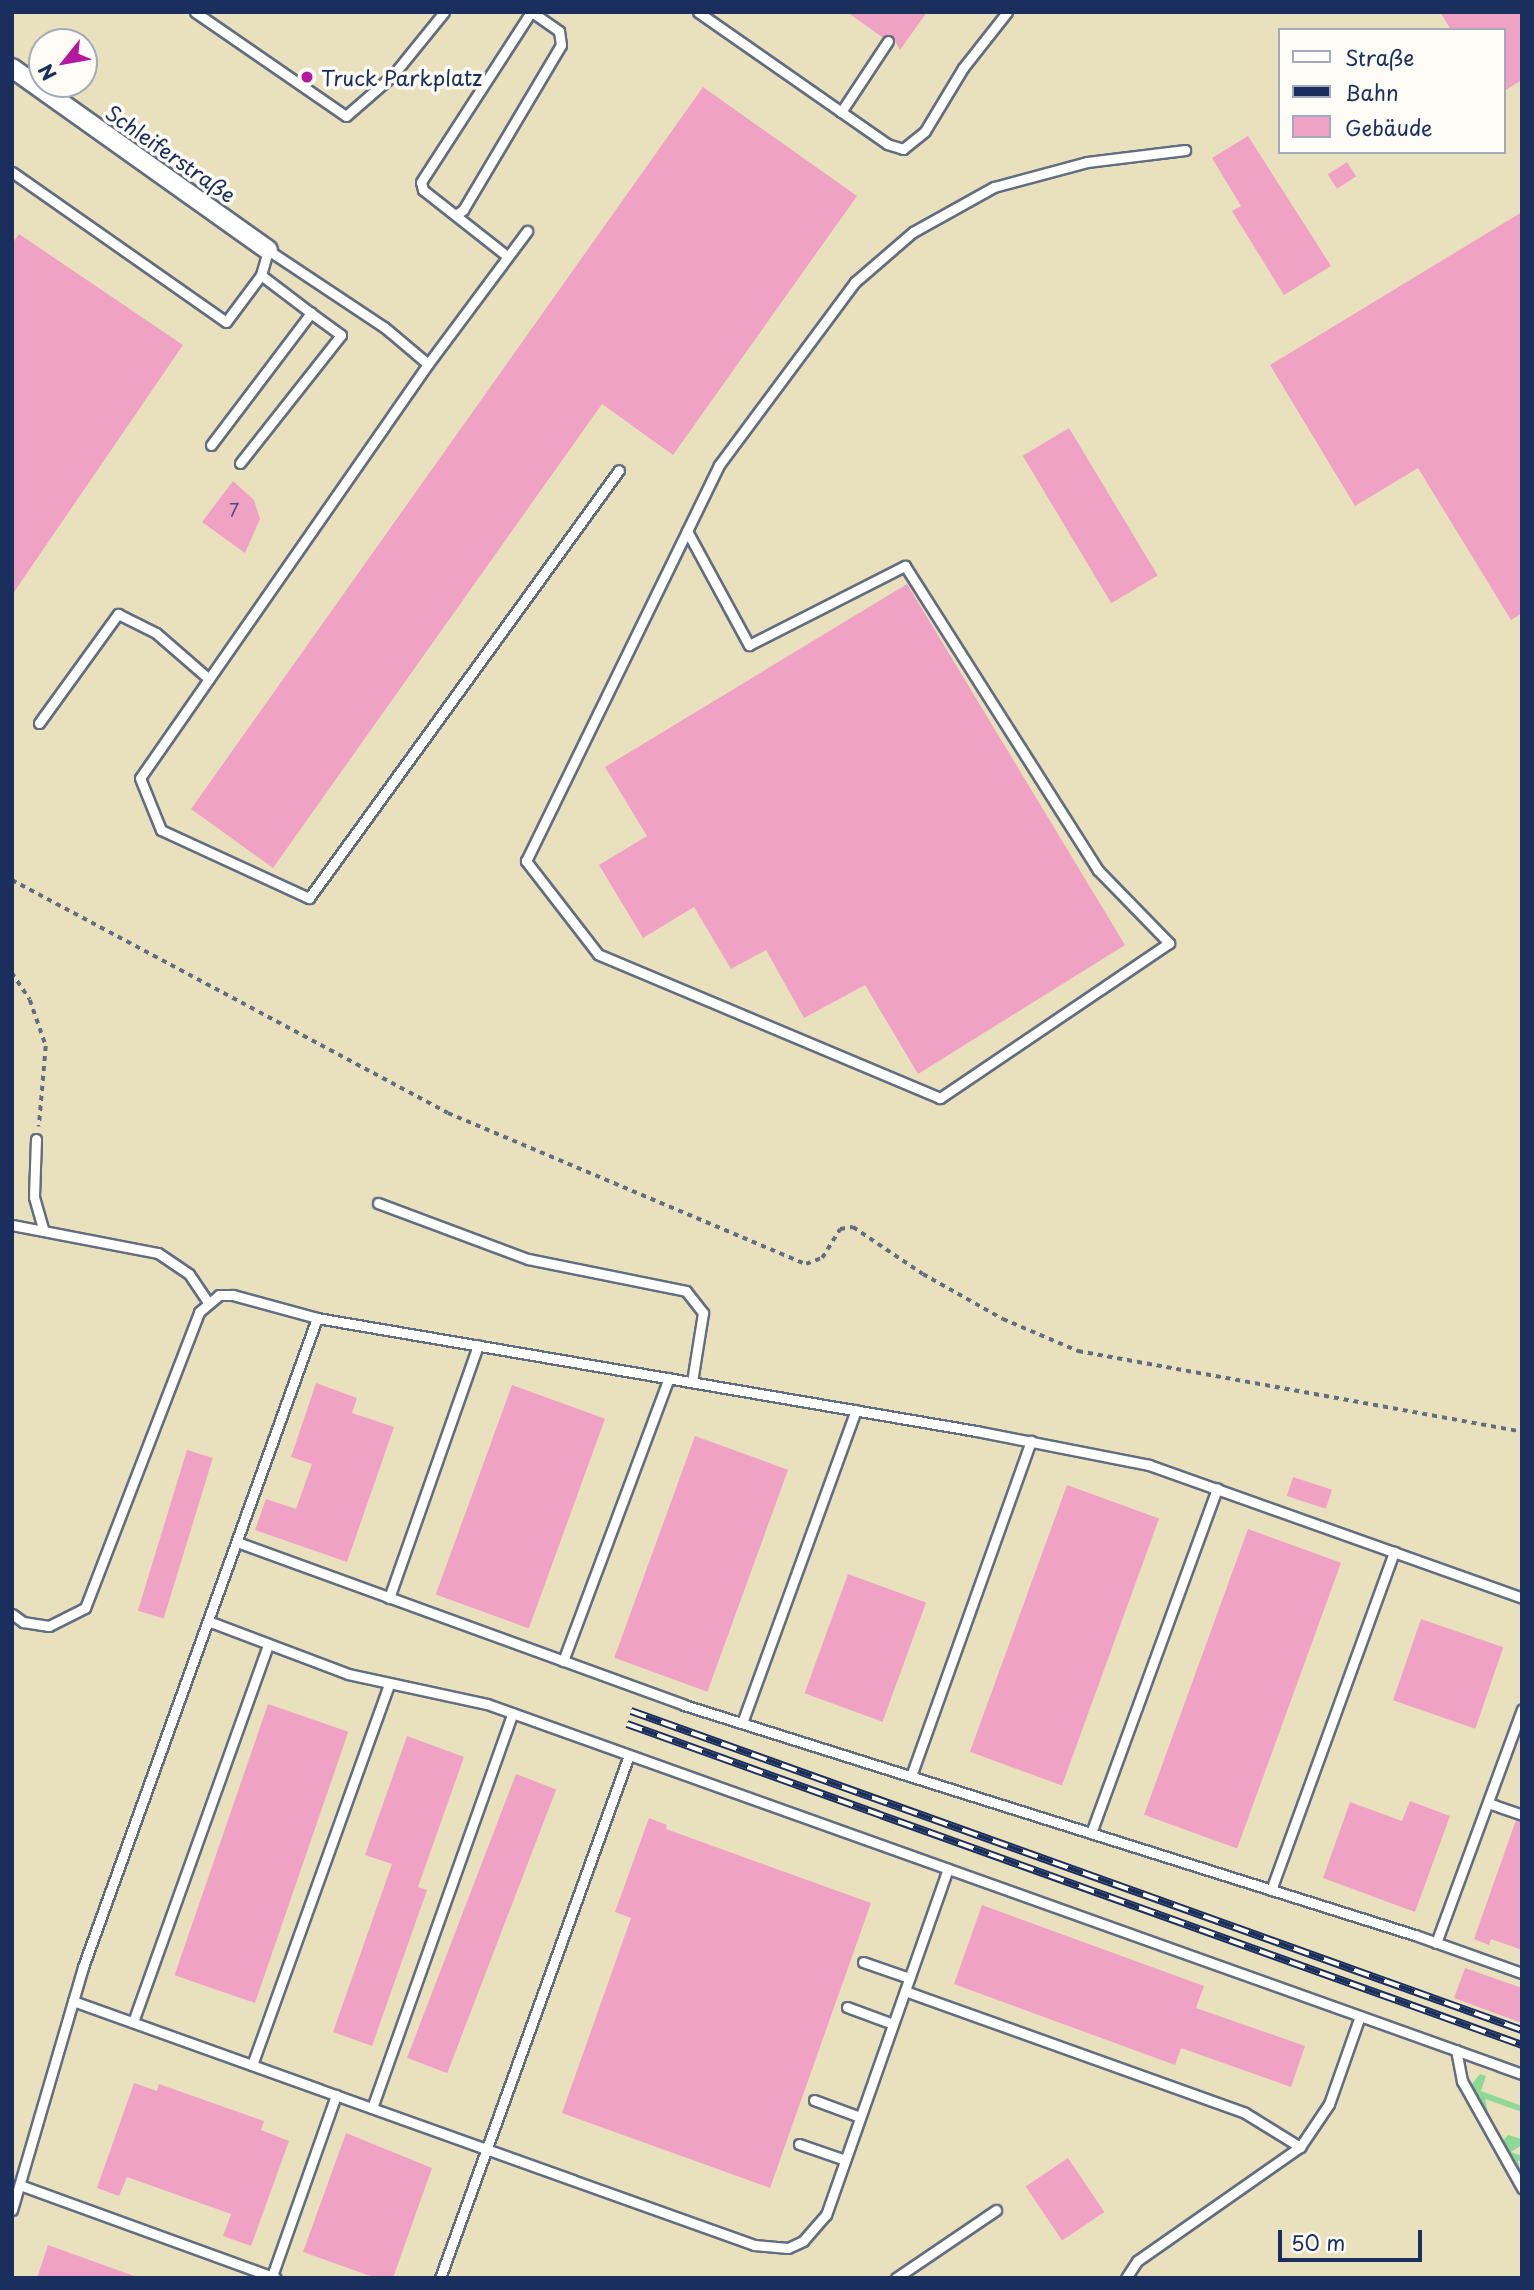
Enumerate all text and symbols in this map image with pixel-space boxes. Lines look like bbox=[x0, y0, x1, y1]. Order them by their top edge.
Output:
north arrow bbox=[28, 28, 98, 98]
legend bbox=[1278, 28, 1506, 154]
text: Straße bbox=[1345, 41, 1414, 73]
text: N bbox=[31, 59, 63, 86]
place label: Truck Parkplatz bbox=[321, 64, 483, 90]
marker: Truck Parkplatz bbox=[299, 69, 315, 85]
text: Bahn bbox=[1345, 76, 1399, 108]
street label: Schleiferstraße bbox=[101, 99, 241, 207]
text: Gebäude bbox=[1345, 111, 1432, 143]
house number: 7 bbox=[229, 499, 239, 521]
scale bar bbox=[1282, 2216, 1426, 2260]
text: 50 m bbox=[1291, 2226, 1345, 2258]

